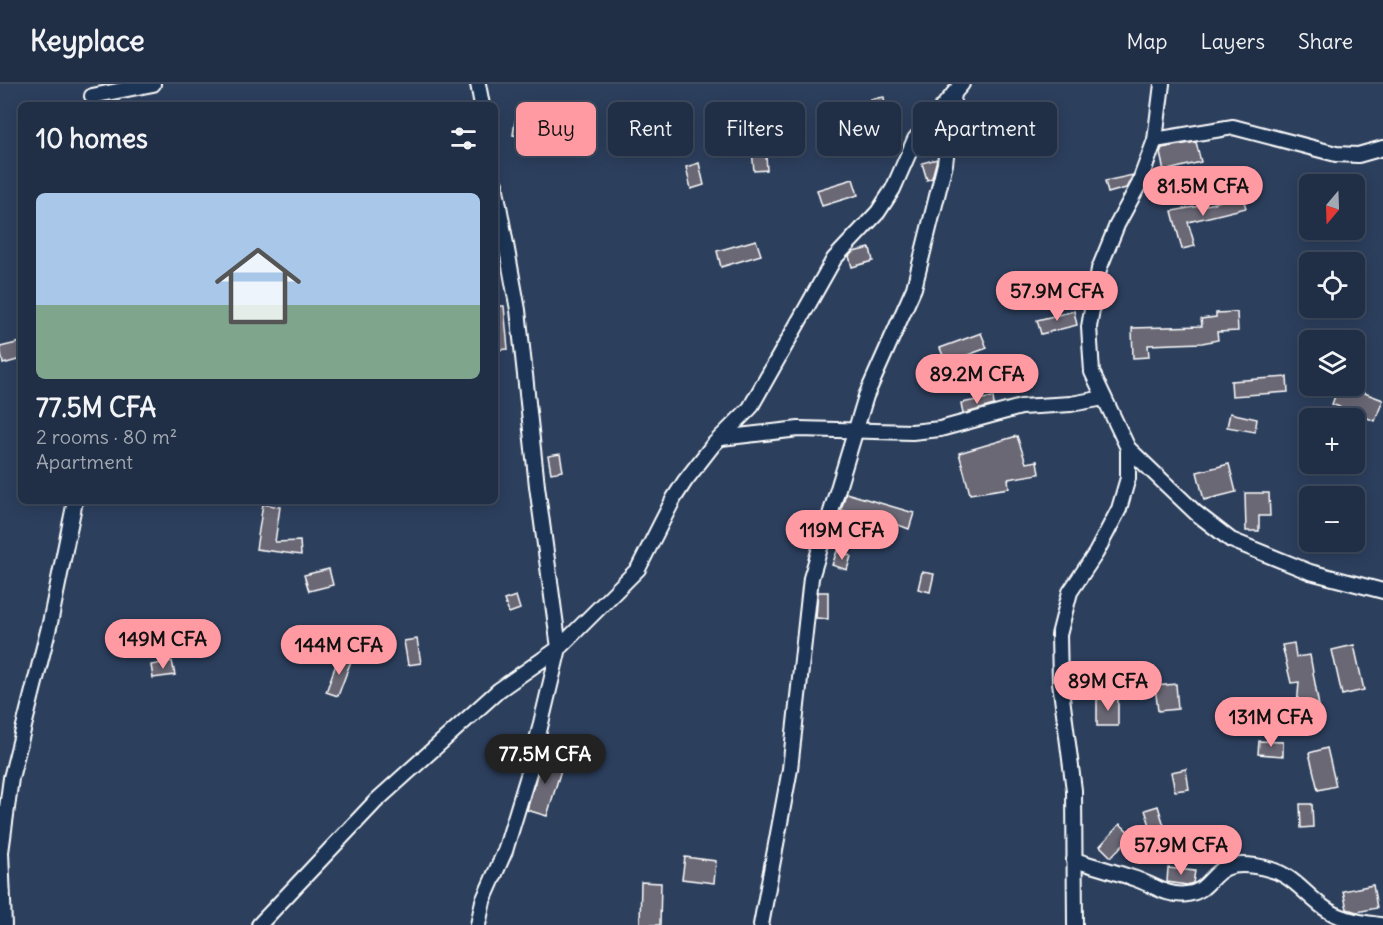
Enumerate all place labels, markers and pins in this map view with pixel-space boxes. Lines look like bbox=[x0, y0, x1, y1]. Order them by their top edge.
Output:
pin: 81.5M CFA bbox=[1134, 166, 1272, 217]
pin: 57.9M CFA bbox=[988, 271, 1126, 322]
pin: 89.2M CFA bbox=[908, 354, 1046, 405]
pin: 119M CFA bbox=[780, 510, 904, 561]
pin: 149M CFA bbox=[101, 619, 225, 670]
pin: 144M CFA bbox=[277, 625, 401, 676]
pin: 89M CFA bbox=[1053, 661, 1163, 712]
pin: 131M CFA bbox=[1209, 697, 1333, 748]
pin: 77.5M CFA bbox=[476, 734, 614, 785]
pin: 57.9M CFA bbox=[1112, 825, 1250, 876]

